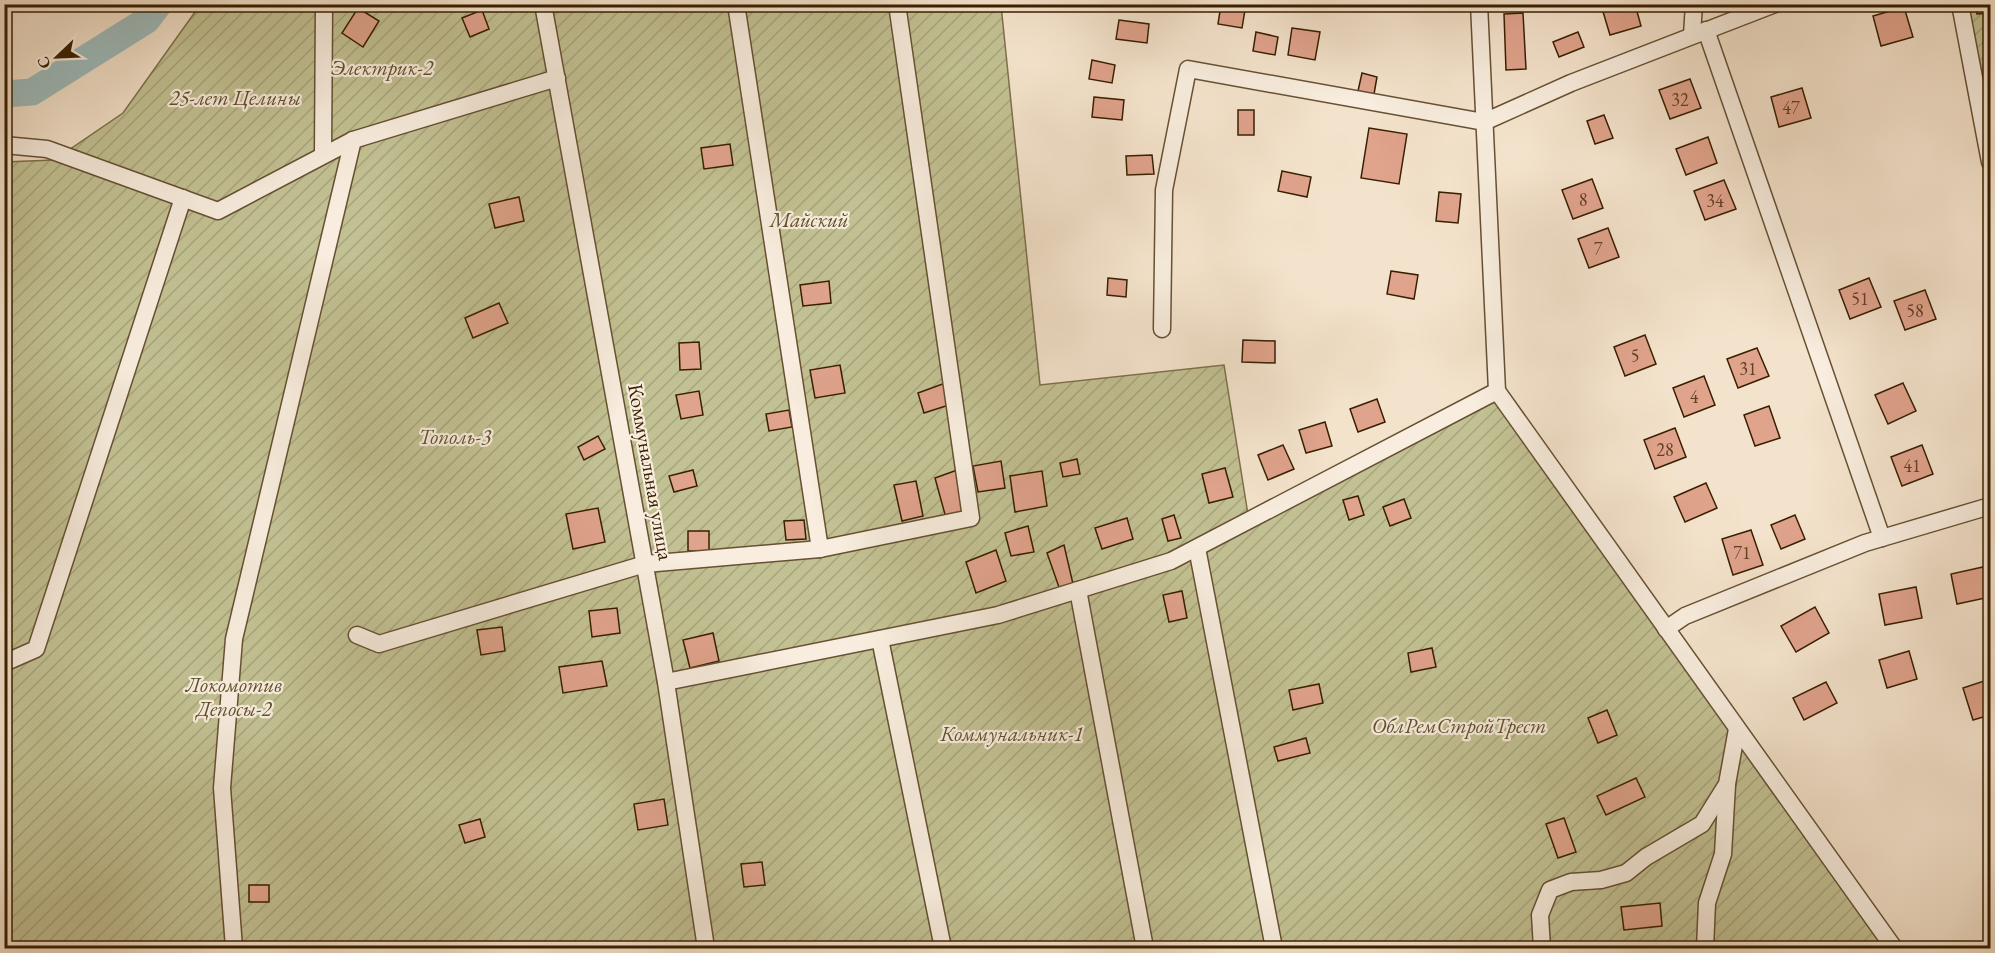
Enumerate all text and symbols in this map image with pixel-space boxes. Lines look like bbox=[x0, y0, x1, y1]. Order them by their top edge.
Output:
north arrow bbox=[27, 27, 87, 87]
text: С bbox=[32, 53, 56, 72]
park label: Электрик-2 bbox=[331, 54, 434, 81]
park label: 25-лет Целины bbox=[169, 84, 301, 111]
house number: 32 bbox=[1671, 88, 1689, 111]
house number: 47 bbox=[1782, 96, 1800, 119]
house number: 8 bbox=[1579, 188, 1587, 211]
house number: 34 bbox=[1706, 189, 1724, 212]
park label: Майский bbox=[767, 206, 849, 233]
house number: 7 bbox=[1594, 237, 1603, 260]
house number: 51 bbox=[1851, 287, 1869, 310]
house number: 58 bbox=[1906, 299, 1924, 322]
house number: 5 bbox=[1631, 344, 1639, 367]
house number: 31 bbox=[1739, 357, 1757, 380]
street label: Коммунальная улица bbox=[622, 382, 680, 563]
house number: 4 bbox=[1690, 385, 1699, 408]
park label: Тополь-3 bbox=[419, 423, 492, 450]
house number: 28 bbox=[1656, 438, 1674, 461]
house number: 41 bbox=[1903, 454, 1921, 477]
house number: 71 bbox=[1733, 541, 1751, 564]
park label: Локомотив Депосы-2 bbox=[185, 671, 282, 722]
park label: ОблРемСтройТрест bbox=[1372, 712, 1546, 739]
park label: Коммунальник-1 bbox=[939, 720, 1084, 747]

